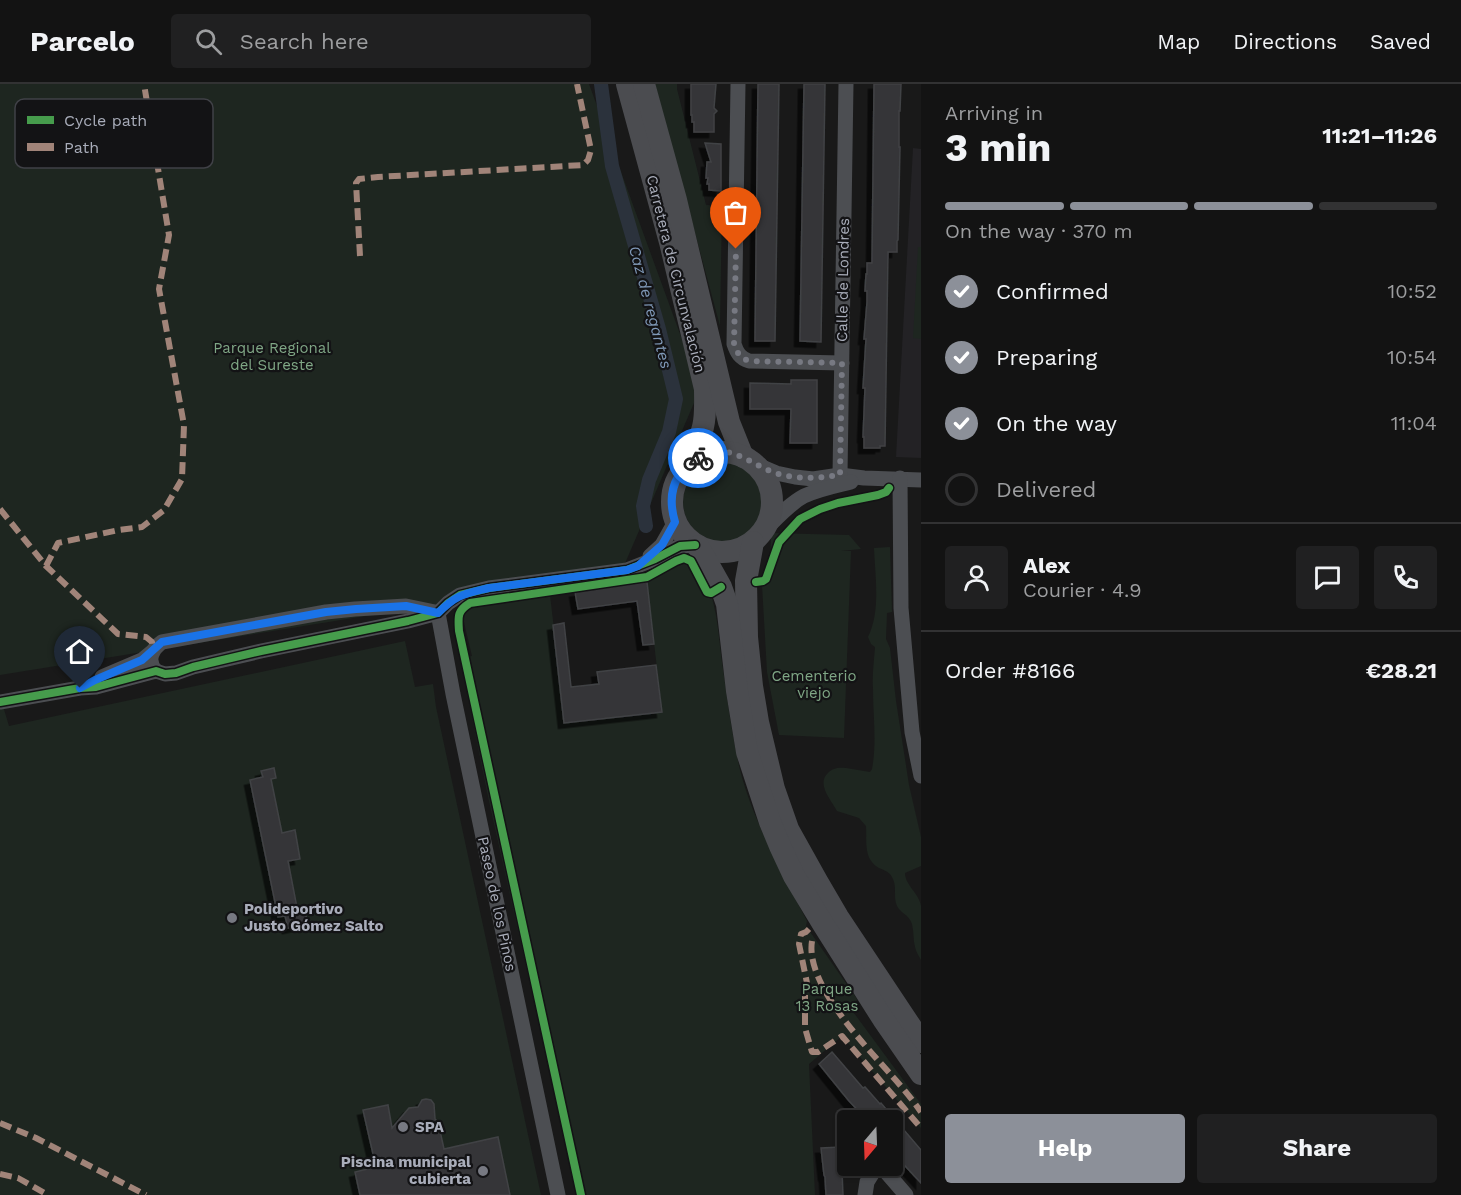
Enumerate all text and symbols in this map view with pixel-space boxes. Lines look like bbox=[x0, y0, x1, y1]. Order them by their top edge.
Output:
search box bbox=[171, 14, 591, 68]
text: Parcelo bbox=[30, 25, 135, 58]
icon: search bbox=[192, 25, 225, 58]
text: Search here bbox=[240, 29, 369, 54]
text: Map bbox=[1157, 29, 1200, 54]
text: Directions bbox=[1233, 29, 1337, 54]
text: Saved bbox=[1370, 29, 1431, 54]
legend bbox=[15, 99, 213, 168]
text: Arriving in bbox=[945, 101, 1043, 125]
text: Cycle path bbox=[64, 111, 147, 130]
text: 11:21–11:26 bbox=[1322, 123, 1437, 148]
text: 3 min bbox=[945, 125, 1052, 170]
text: Path bbox=[64, 138, 99, 157]
street label: Carretera de Circunvalación bbox=[643, 173, 709, 375]
pin bbox=[710, 187, 761, 249]
icon: bag bbox=[719, 196, 752, 229]
street label: Calle de Londres bbox=[833, 218, 853, 342]
text: On the way · 370 m bbox=[945, 219, 1133, 243]
water label: Caz de regantes bbox=[625, 244, 676, 371]
icon: check bbox=[945, 275, 978, 308]
text: Confirmed bbox=[996, 279, 1109, 304]
text: 10:52 bbox=[1388, 279, 1437, 303]
park label: Parque Regional del Sureste bbox=[213, 339, 331, 374]
icon: check bbox=[945, 341, 978, 374]
text: Preparing bbox=[996, 345, 1097, 370]
text: 10:54 bbox=[1387, 345, 1437, 369]
icon: check bbox=[945, 407, 978, 440]
text: On the way bbox=[996, 411, 1117, 436]
text: 11:04 bbox=[1391, 411, 1437, 435]
courier bbox=[668, 428, 728, 488]
icon: bike bbox=[682, 442, 715, 475]
text: Delivered bbox=[996, 477, 1096, 502]
button: person bbox=[945, 546, 1008, 609]
button: chat bbox=[1296, 546, 1359, 609]
button: phone bbox=[1374, 546, 1437, 609]
text: Alex bbox=[1023, 553, 1070, 578]
text: Courier · 4.9 bbox=[1023, 578, 1142, 602]
pin bbox=[54, 626, 105, 688]
icon: home bbox=[63, 635, 96, 668]
text: Order #8166 bbox=[945, 658, 1075, 683]
text: €28.21 bbox=[1366, 658, 1437, 683]
park label: Cementerio viejo bbox=[771, 667, 857, 702]
street label: Paseo de los Pinos bbox=[474, 835, 520, 973]
place label: Polideportivo Justo Gómez Salto bbox=[244, 900, 383, 935]
marker: Polideportivo Justo Gómez Salto bbox=[225, 911, 239, 925]
park label: Parque 13 Rosas bbox=[796, 980, 858, 1015]
north arrow bbox=[837, 1110, 903, 1176]
map controls bbox=[837, 1110, 903, 1176]
button: Help bbox=[945, 1114, 1185, 1183]
button: Share bbox=[1197, 1114, 1437, 1183]
place label: SPA bbox=[415, 1118, 445, 1136]
marker: SPA bbox=[396, 1120, 410, 1134]
place label: Piscina municipal cubierta bbox=[341, 1153, 471, 1188]
marker: Piscina municipal cubierta bbox=[476, 1164, 490, 1178]

